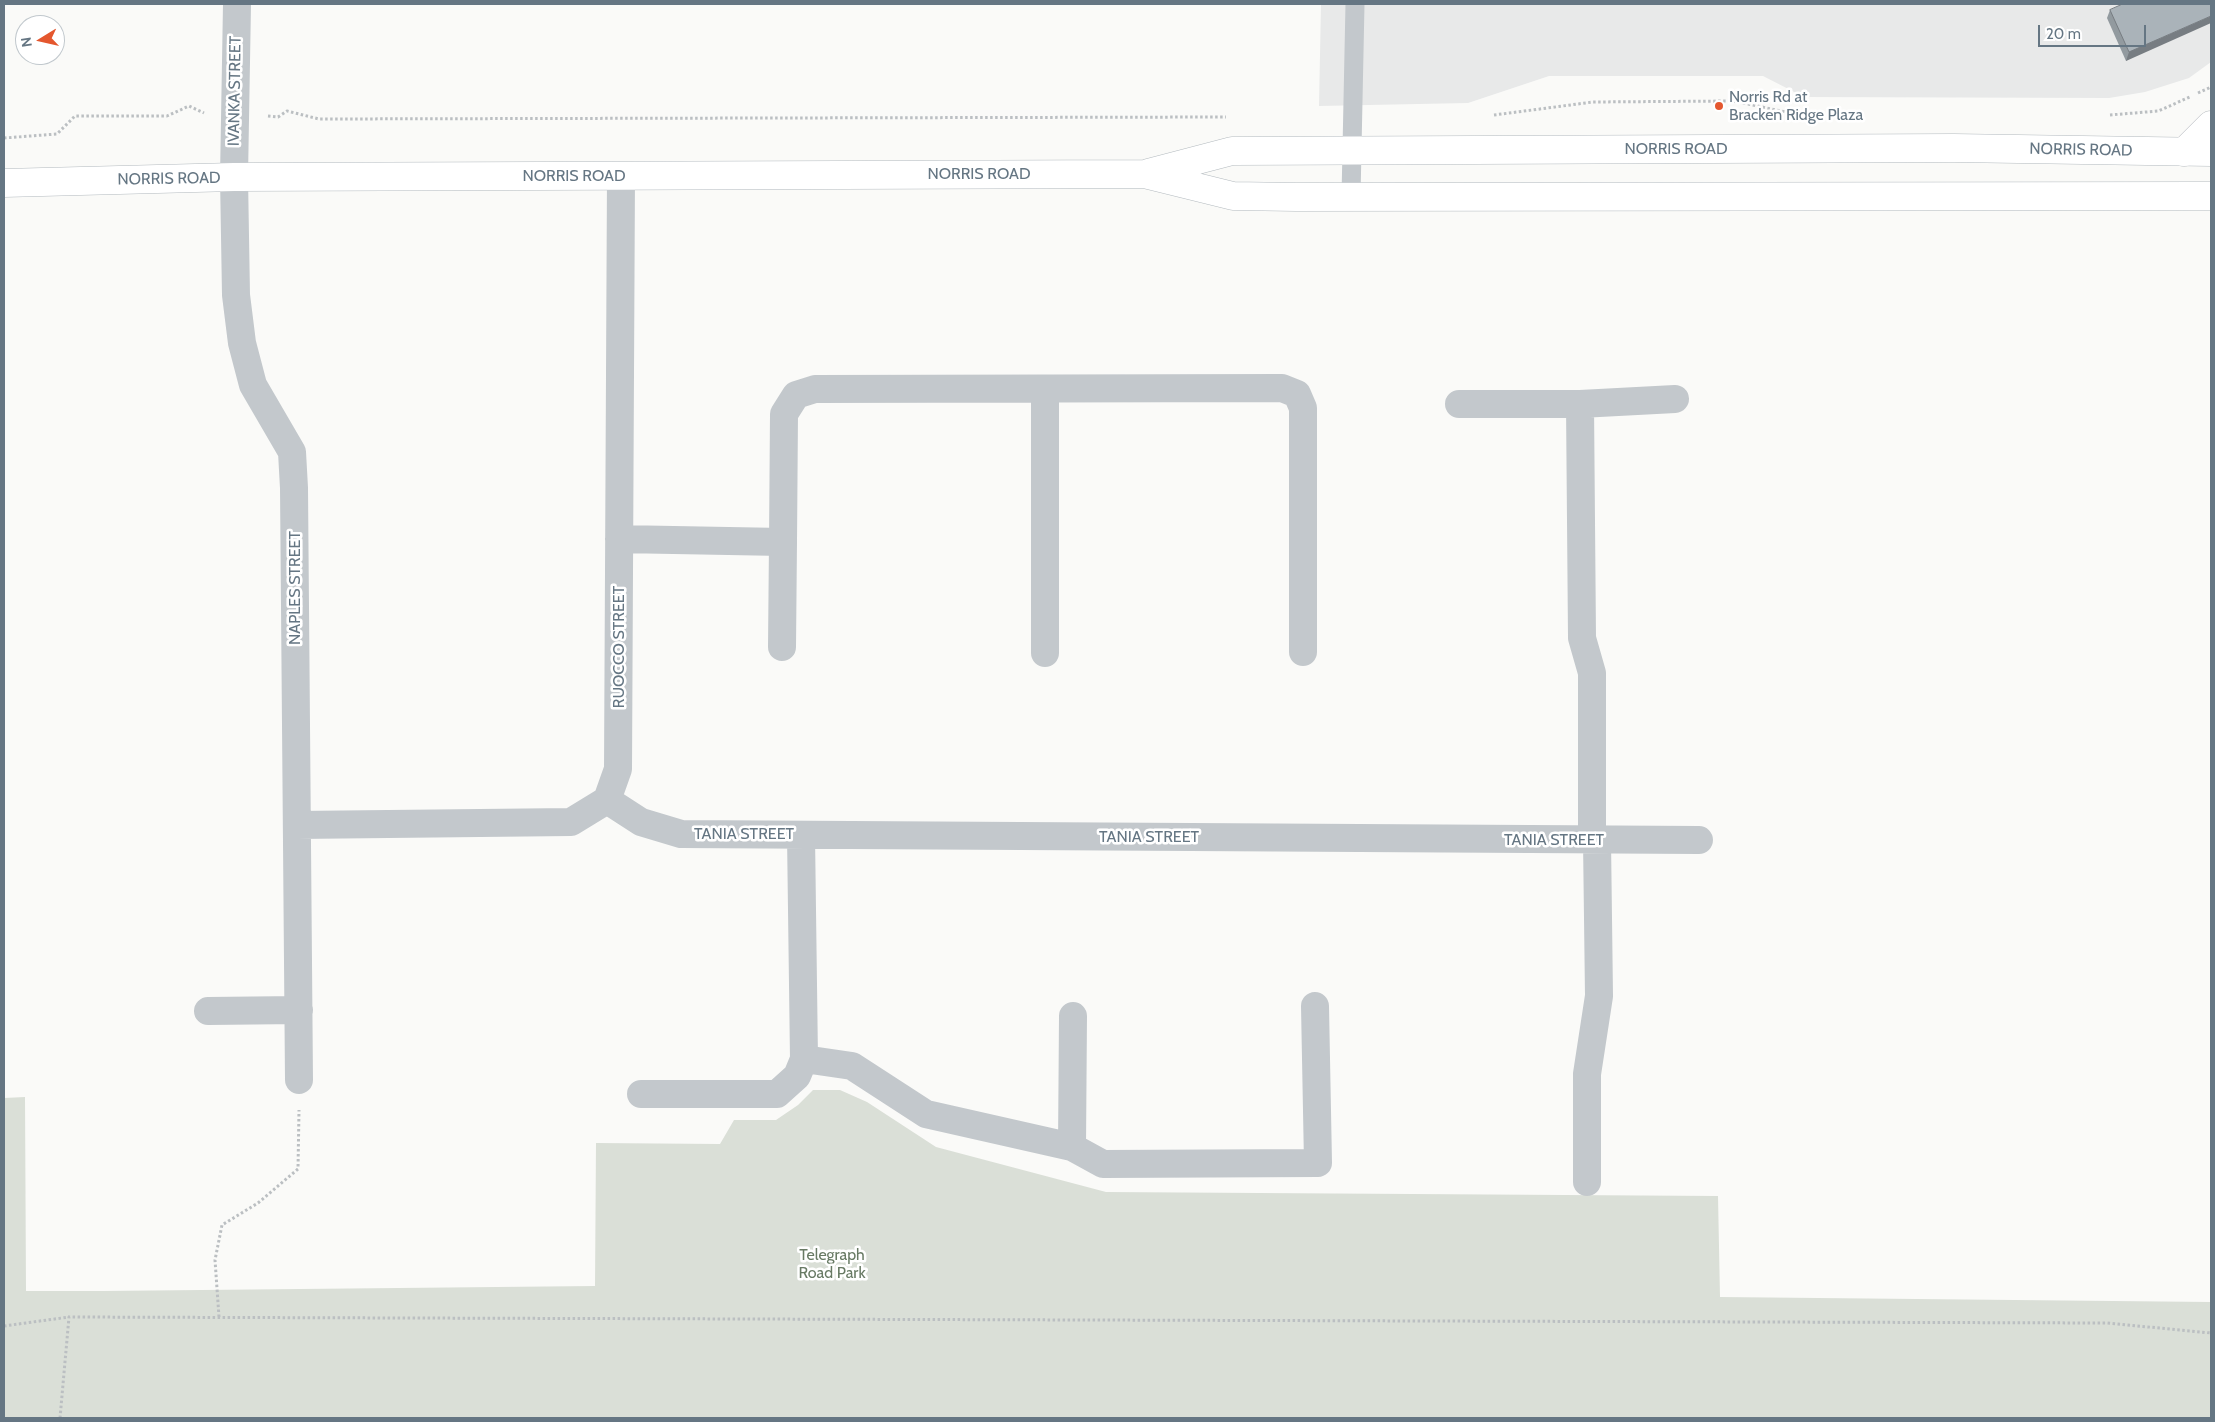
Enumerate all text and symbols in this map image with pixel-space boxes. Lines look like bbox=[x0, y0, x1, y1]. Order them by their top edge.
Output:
north arrow bbox=[15, 15, 65, 65]
scale bar bbox=[2040, 15, 2148, 47]
text: 20 m bbox=[2046, 25, 2081, 43]
text: N bbox=[17, 36, 36, 48]
street label: IVANKA STREET bbox=[224, 36, 246, 146]
place label: Norris Rd at Bracken Ridge Plaza bbox=[1729, 87, 1863, 125]
marker: Norris Rd at Bracken Ridge Plaza bbox=[1713, 100, 1725, 112]
street label: NORRIS ROAD bbox=[1624, 139, 1728, 159]
street label: NORRIS ROAD bbox=[2029, 140, 2133, 160]
street label: NORRIS ROAD bbox=[927, 164, 1031, 184]
street label: NORRIS ROAD bbox=[522, 166, 626, 186]
street label: NORRIS ROAD bbox=[117, 169, 221, 189]
street label: NAPLES STREET bbox=[285, 531, 305, 645]
street label: RUOCCO STREET bbox=[609, 586, 629, 708]
street label: TANIA STREET bbox=[694, 824, 794, 844]
street label: TANIA STREET bbox=[1099, 827, 1199, 847]
street label: TANIA STREET bbox=[1504, 830, 1604, 850]
park label: Telegraph Road Park bbox=[798, 1245, 866, 1283]

